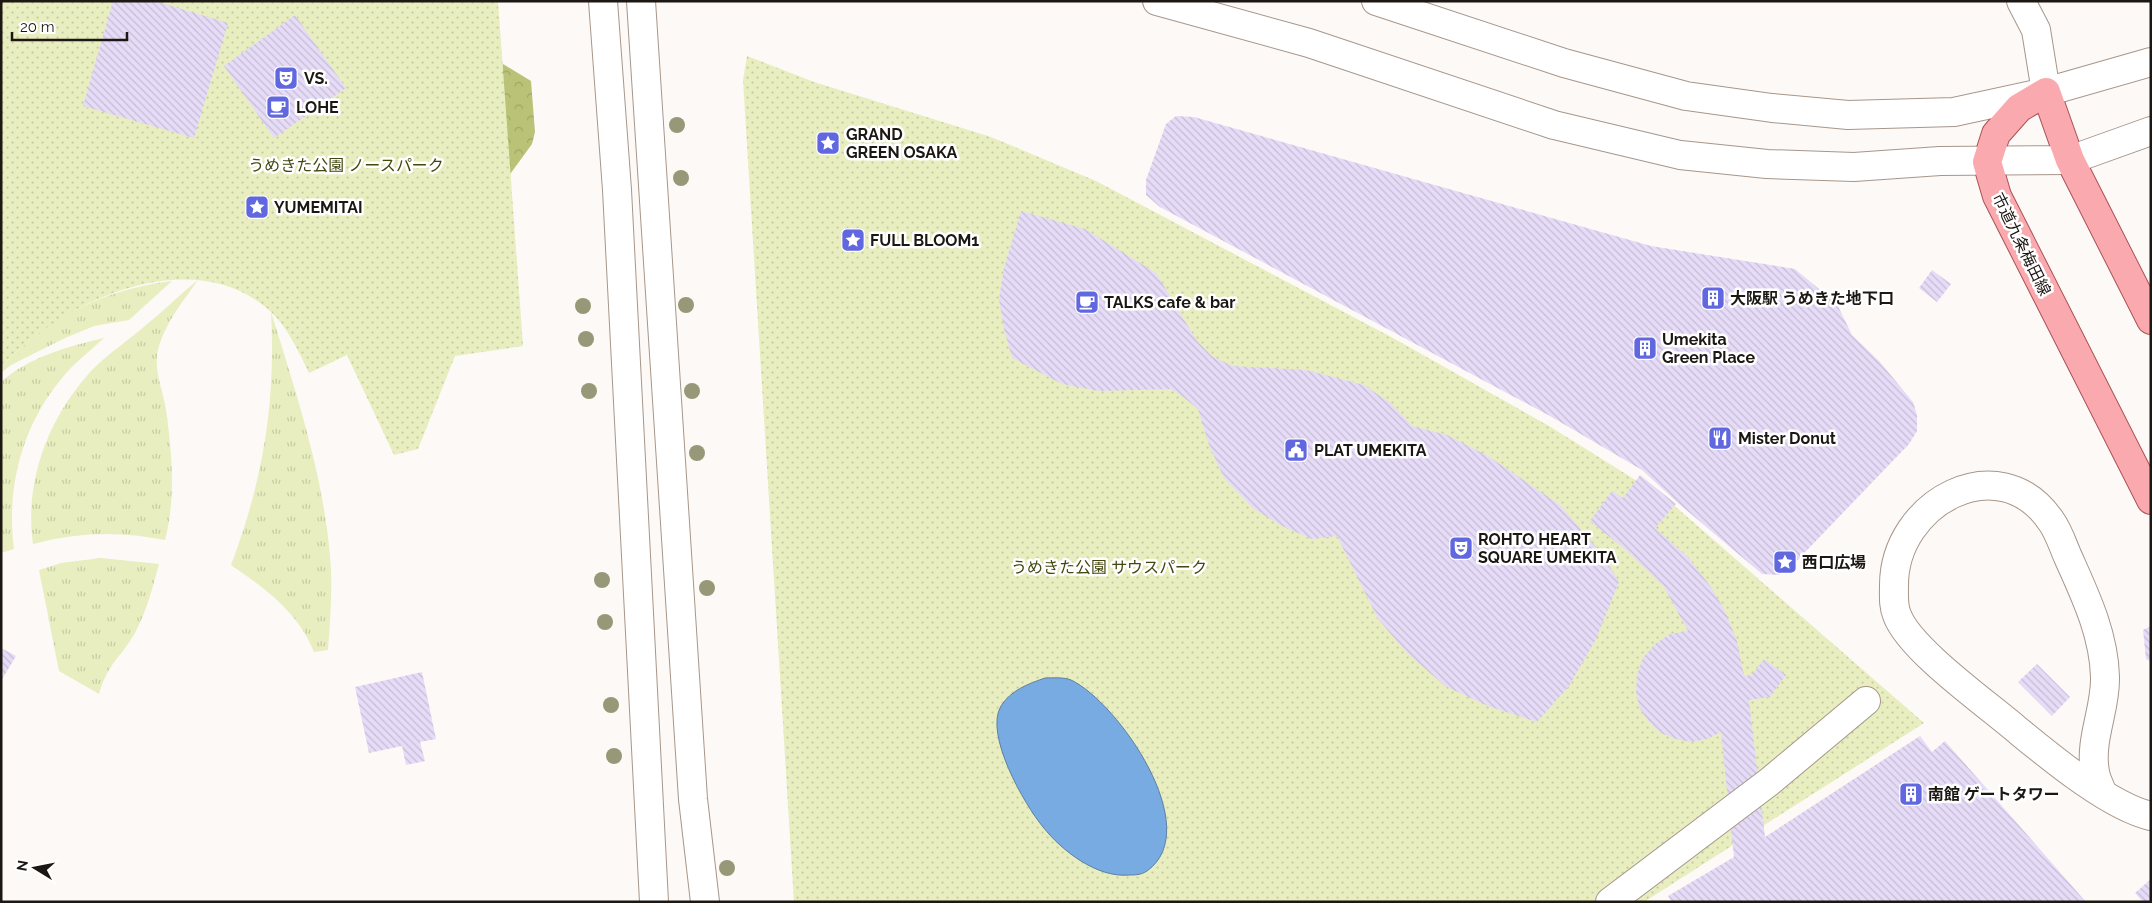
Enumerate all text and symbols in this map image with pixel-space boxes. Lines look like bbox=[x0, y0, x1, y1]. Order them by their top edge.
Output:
scale bar bbox=[12, 10, 128, 42]
text: 20 m bbox=[20, 18, 55, 36]
theatre icon: VS. bbox=[273, 65, 299, 91]
place label: VS. bbox=[304, 69, 328, 88]
cafe icon: LOHE bbox=[265, 94, 291, 120]
place label: LOHE bbox=[296, 98, 339, 117]
place label: GRAND GREEN OSAKA bbox=[846, 125, 958, 162]
place icon: GRAND GREEN OSAKA bbox=[815, 130, 841, 156]
park label: うめきた公園 ノースパーク bbox=[248, 156, 444, 175]
street label: 市道九条梅田線 bbox=[1988, 190, 2055, 299]
place icon: YUMEMITAI bbox=[244, 194, 270, 220]
place label: YUMEMITAI bbox=[274, 198, 363, 217]
place icon: FULL BLOOM1 bbox=[840, 227, 866, 253]
place label: FULL BLOOM1 bbox=[870, 231, 979, 250]
building icon: 大阪駅 うめきた地下口 bbox=[1700, 285, 1726, 311]
cafe icon: TALKS cafe & bar bbox=[1074, 289, 1100, 315]
place label: 大阪駅 うめきた地下口 bbox=[1730, 289, 1894, 308]
place label: TALKS cafe & bar bbox=[1104, 293, 1235, 312]
place label: Umekita Green Place bbox=[1662, 330, 1756, 367]
building icon: Umekita Green Place bbox=[1632, 335, 1658, 361]
restaurant icon: Mister Donut bbox=[1707, 425, 1733, 451]
place label: Mister Donut bbox=[1738, 429, 1836, 448]
public building icon: PLAT UMEKITA bbox=[1283, 437, 1309, 463]
place label: PLAT UMEKITA bbox=[1314, 441, 1427, 460]
place label: ROHTO HEART SQUARE UMEKITA bbox=[1478, 530, 1617, 567]
theatre icon: ROHTO HEART SQUARE UMEKITA bbox=[1448, 535, 1474, 561]
place icon: 西口広場 bbox=[1772, 549, 1798, 575]
place label: 西口広場 bbox=[1802, 553, 1866, 572]
park label: うめきた公園 サウスパーク bbox=[1011, 558, 1207, 577]
building icon: 南館 ゲートタワー bbox=[1898, 781, 1924, 807]
place label: 南館 ゲートタワー bbox=[1928, 785, 2060, 804]
north arrow bbox=[10, 843, 60, 893]
text: N bbox=[13, 859, 31, 872]

